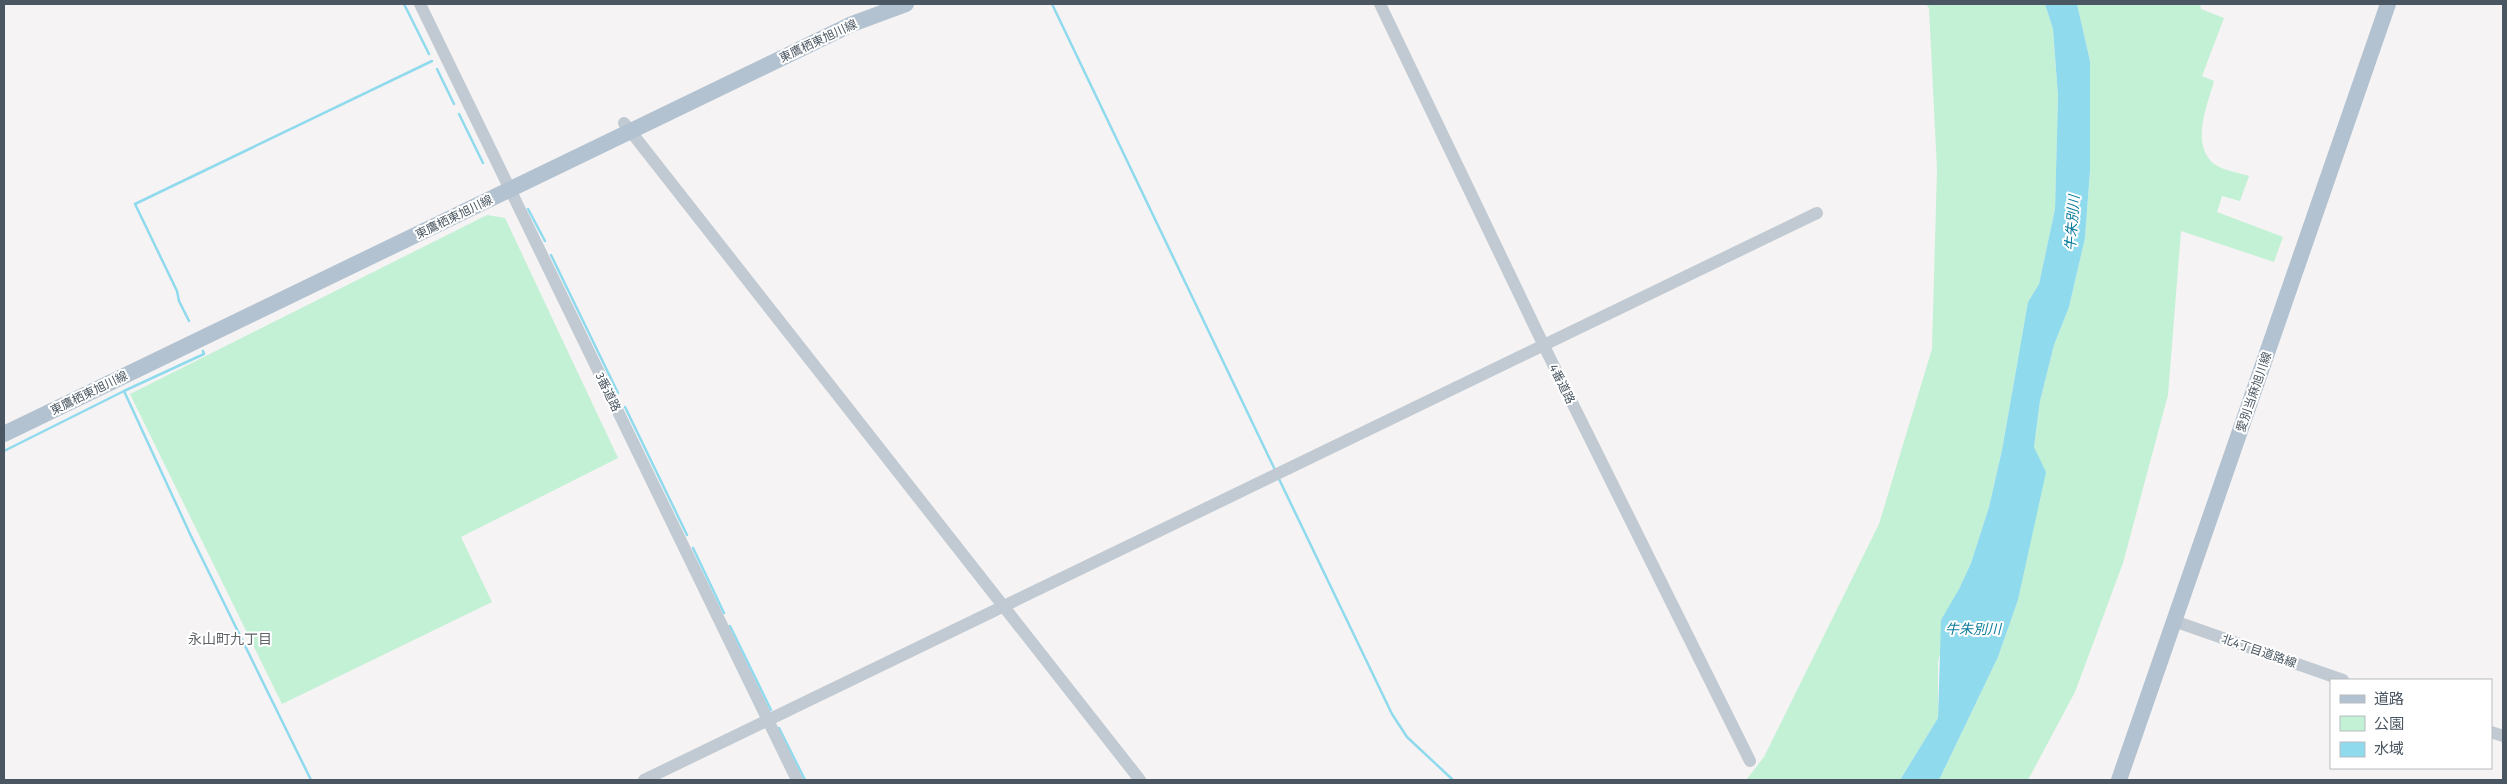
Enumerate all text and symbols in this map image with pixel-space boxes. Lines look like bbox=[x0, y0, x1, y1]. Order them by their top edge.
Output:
street label: 東鷹栖東旭川線 bbox=[777, 17, 859, 65]
street label: 東鷹栖東旭川線 bbox=[413, 192, 495, 242]
water label: 牛朱別川 bbox=[2062, 193, 2083, 252]
street label: 愛別当麻旭川線 bbox=[2234, 350, 2274, 434]
street label: 4番道路 bbox=[1546, 362, 1578, 406]
street label: 東鷹栖東旭川線 bbox=[48, 368, 130, 418]
street label: 3番道路 bbox=[593, 370, 623, 414]
water label: 牛朱別川 bbox=[1945, 621, 2003, 638]
district label: 永山町九丁目 bbox=[188, 631, 272, 648]
street label: 北4丁目道路線 bbox=[2220, 632, 2298, 670]
legend bbox=[2330, 679, 2492, 769]
text: 道路 bbox=[2374, 690, 2404, 708]
text: 公園 bbox=[2374, 715, 2404, 733]
text: 水域 bbox=[2374, 740, 2404, 758]

